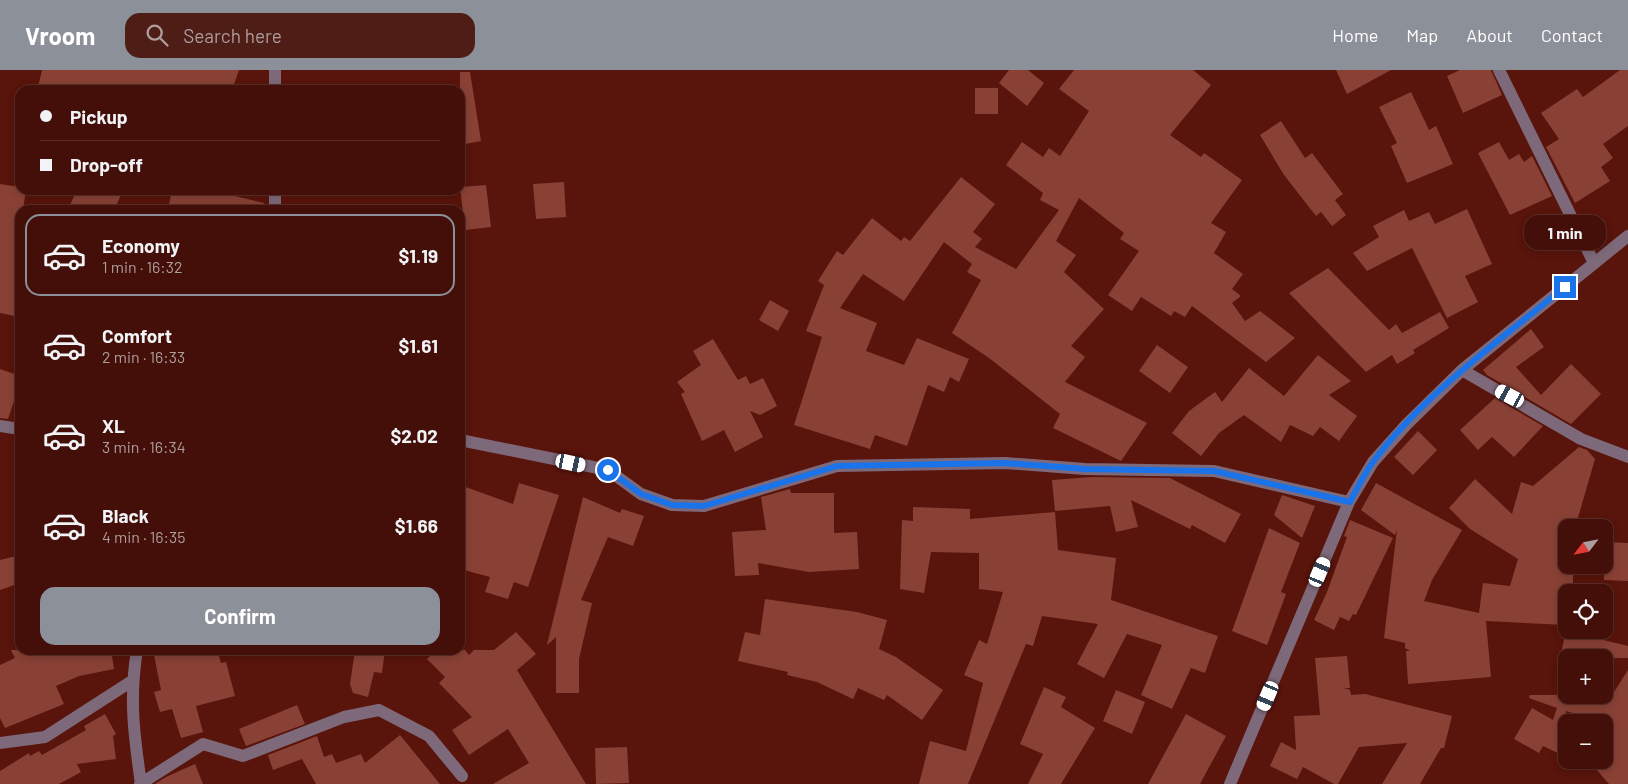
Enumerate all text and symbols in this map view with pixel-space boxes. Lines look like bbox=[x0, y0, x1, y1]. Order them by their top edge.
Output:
search box bbox=[125, 13, 475, 58]
text: Vroom bbox=[25, 21, 95, 50]
icon: search bbox=[143, 21, 171, 49]
text: Search here bbox=[183, 24, 282, 47]
text: Home bbox=[1332, 24, 1378, 46]
text: Map bbox=[1406, 24, 1438, 46]
text: About bbox=[1466, 24, 1513, 46]
text: Contact bbox=[1541, 24, 1603, 46]
text: Pickup bbox=[70, 105, 128, 128]
text: Drop-off bbox=[70, 153, 143, 176]
callout: 1 min bbox=[1524, 214, 1606, 250]
text: 1 min bbox=[1547, 223, 1583, 242]
icon: car bbox=[42, 233, 87, 278]
text: Economy bbox=[102, 234, 180, 257]
text: $1.19 bbox=[398, 244, 438, 267]
text: 1 min · 16:32 bbox=[102, 257, 183, 276]
route end bbox=[1554, 276, 1576, 298]
icon: car bbox=[42, 323, 87, 368]
text: Comfort bbox=[102, 324, 172, 347]
text: $1.61 bbox=[398, 334, 438, 357]
text: 2 min · 16:33 bbox=[102, 347, 185, 366]
car bbox=[1493, 382, 1526, 410]
icon: car bbox=[42, 413, 87, 458]
text: XL bbox=[102, 414, 125, 437]
text: $2.02 bbox=[390, 424, 438, 447]
text: 3 min · 16:34 bbox=[102, 437, 185, 456]
car bbox=[554, 453, 587, 473]
route start bbox=[597, 459, 619, 481]
icon: car bbox=[42, 503, 87, 548]
text: Black bbox=[102, 504, 149, 527]
text: $1.66 bbox=[395, 514, 438, 537]
north arrow bbox=[1558, 519, 1612, 574]
map controls bbox=[1558, 519, 1613, 769]
text: 4 min · 16:35 bbox=[102, 527, 185, 546]
car bbox=[1307, 555, 1332, 589]
button: locate bbox=[1558, 584, 1613, 639]
button: Confirm bbox=[40, 587, 440, 645]
button: + bbox=[1558, 649, 1613, 704]
car bbox=[1255, 679, 1280, 713]
button: − bbox=[1558, 714, 1613, 769]

